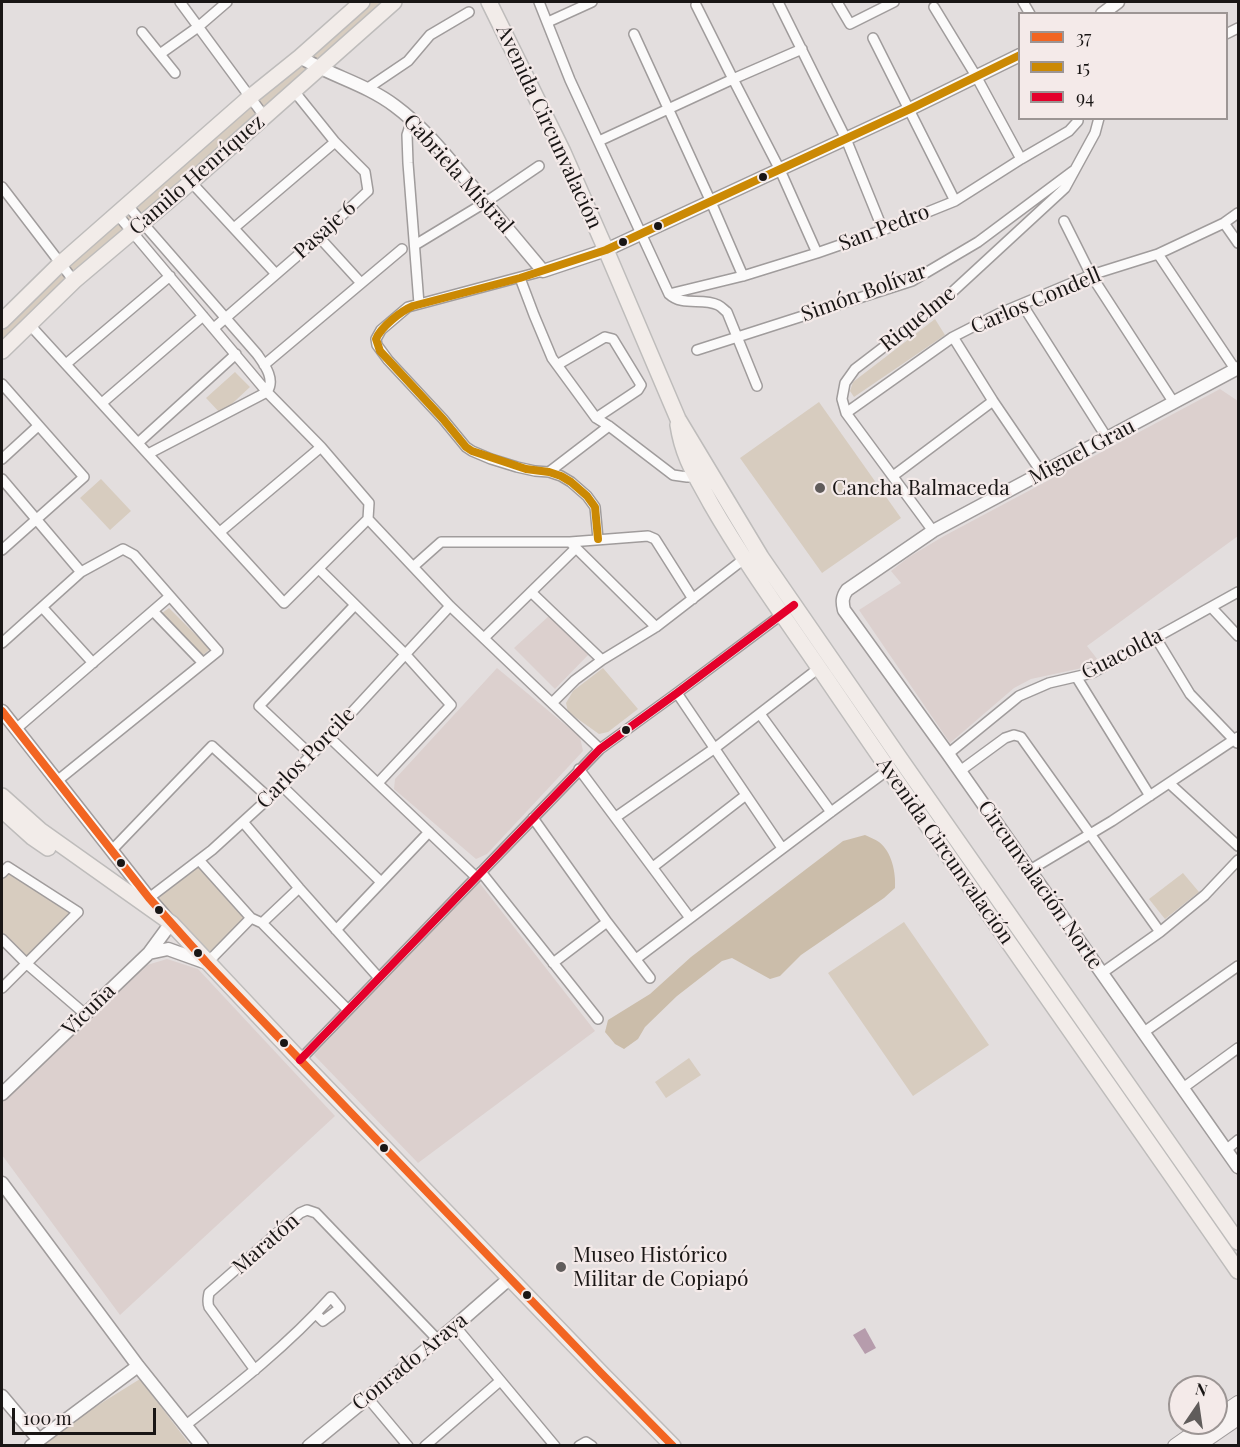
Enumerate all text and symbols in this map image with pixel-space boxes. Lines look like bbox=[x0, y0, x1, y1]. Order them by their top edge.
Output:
legend bbox=[1018, 12, 1228, 120]
street label: Avenida Circunvalación bbox=[491, 21, 607, 233]
text: 37 bbox=[1076, 25, 1091, 49]
text: 15 bbox=[1076, 55, 1090, 79]
text: 94 bbox=[1076, 85, 1094, 109]
street label: Camilo Henríquez bbox=[124, 109, 270, 241]
street label: Gabriela Mistral bbox=[398, 109, 518, 239]
unlabelled marker bbox=[757, 171, 769, 183]
street label: Pasaje 6 bbox=[289, 196, 361, 264]
street label: San Pedro bbox=[835, 199, 933, 257]
unlabelled marker bbox=[652, 220, 664, 232]
unlabelled marker bbox=[617, 236, 629, 248]
street label: Simón Bolívar bbox=[798, 259, 930, 327]
street label: Carlos Condell bbox=[967, 262, 1105, 340]
street label: Riquelme bbox=[875, 281, 961, 357]
street label: Miguel Grau bbox=[1025, 414, 1139, 490]
place label: Cancha Balmaceda bbox=[832, 475, 1010, 501]
marker: Cancha Balmaceda bbox=[813, 481, 827, 495]
street label: Guacolda bbox=[1077, 623, 1167, 685]
street label: Carlos Porcile bbox=[251, 702, 361, 814]
unlabelled marker bbox=[620, 724, 632, 736]
street label: Avenida Circunvalación bbox=[871, 753, 1019, 949]
street label: Circunvalación Norte bbox=[972, 796, 1108, 974]
unlabelled marker bbox=[115, 857, 127, 869]
unlabelled marker bbox=[153, 904, 165, 916]
unlabelled marker bbox=[192, 947, 204, 959]
street label: Vicuña bbox=[57, 979, 121, 1041]
unlabelled marker bbox=[278, 1037, 290, 1049]
unlabelled marker bbox=[378, 1142, 390, 1154]
street label: Maratón bbox=[228, 1208, 304, 1280]
place label: Museo Histórico Militar de Copiapó bbox=[573, 1242, 749, 1292]
marker: Museo Histórico Militar de Copiapó bbox=[554, 1260, 568, 1274]
unlabelled marker bbox=[521, 1289, 533, 1301]
street label: Conrado Araya bbox=[347, 1308, 473, 1416]
north arrow bbox=[1168, 1375, 1228, 1435]
text: N bbox=[1194, 1377, 1210, 1400]
scale bar bbox=[15, 1396, 159, 1434]
text: 100 m bbox=[23, 1406, 72, 1430]

